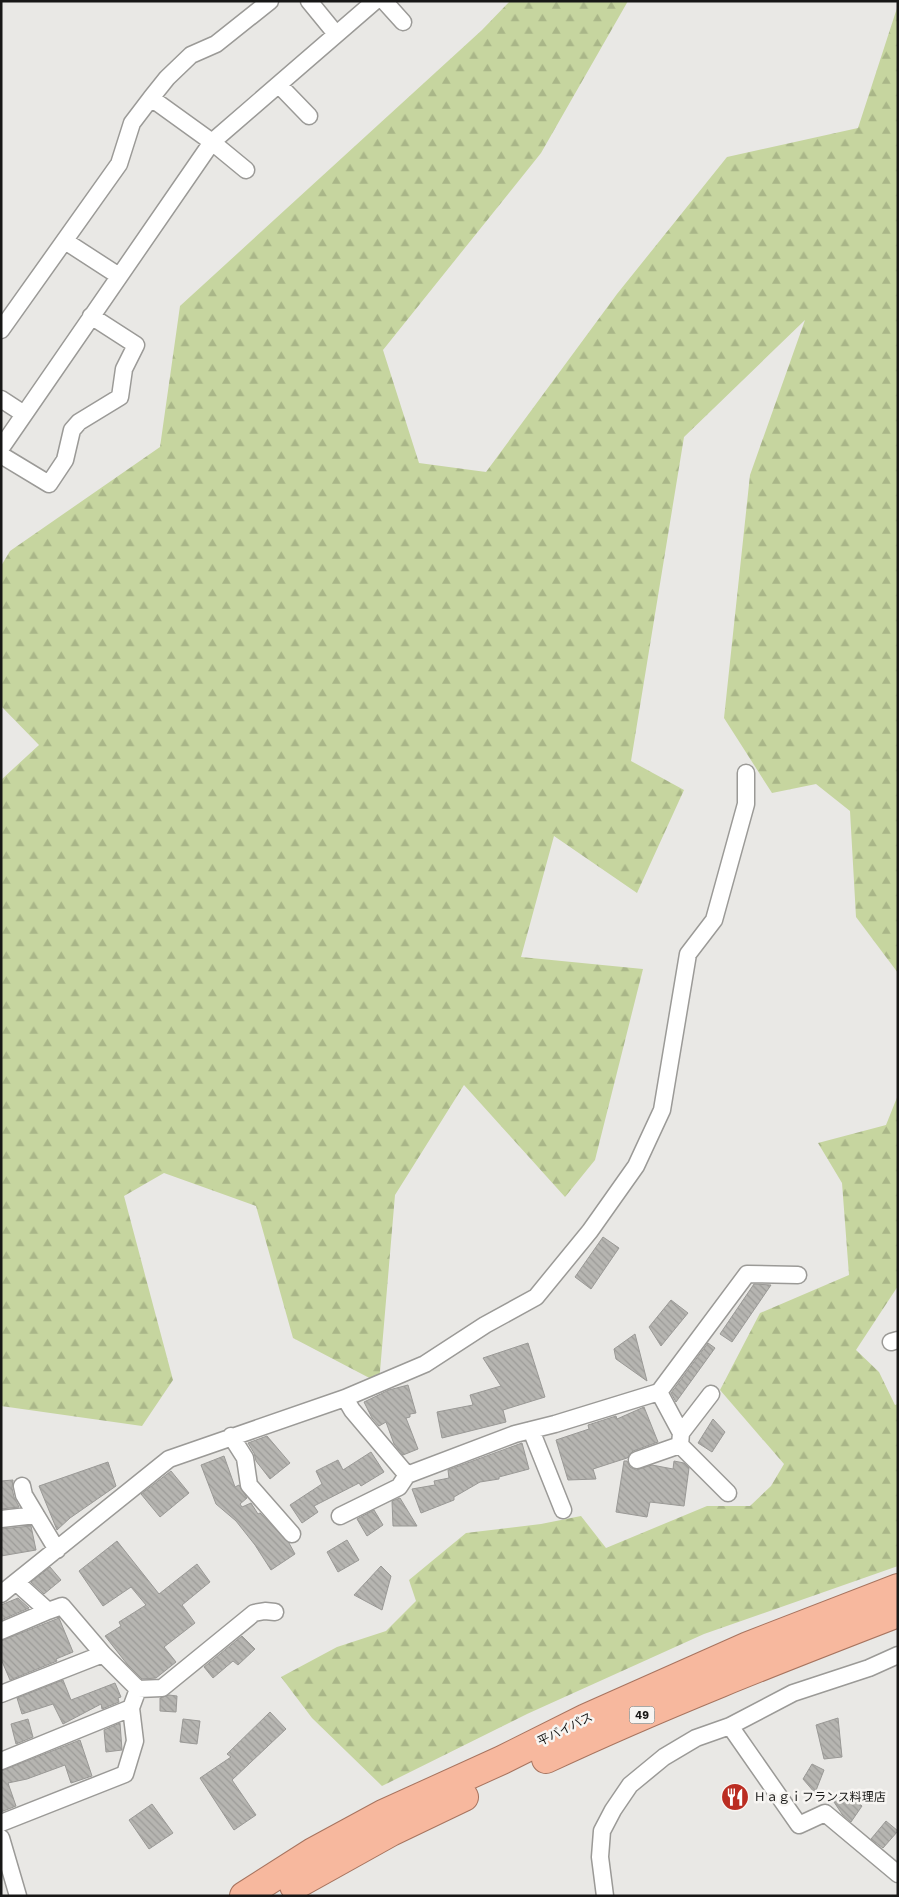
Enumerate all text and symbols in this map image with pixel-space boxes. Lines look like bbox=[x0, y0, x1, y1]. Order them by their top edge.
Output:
road number: 49 bbox=[630, 1706, 654, 1724]
street label: 平バイパス bbox=[535, 1710, 595, 1748]
restaurant icon: Ｈａｇｉフランス料理店 bbox=[720, 1782, 750, 1812]
place label: Ｈａｇｉフランス料理店 bbox=[754, 1790, 886, 1804]

